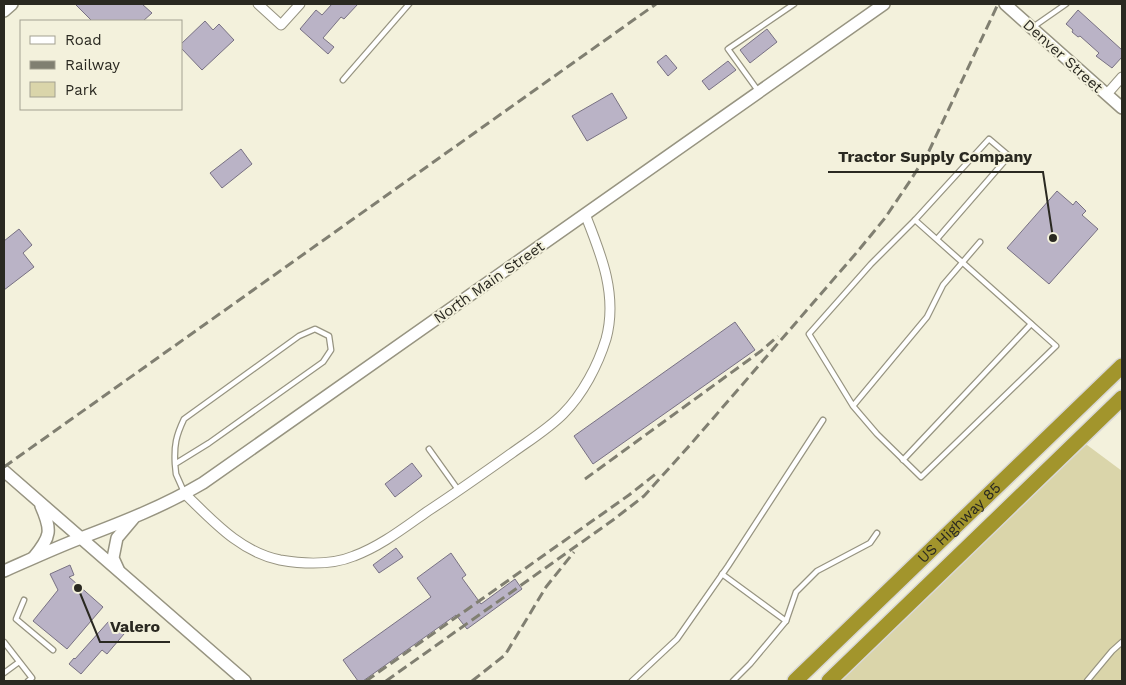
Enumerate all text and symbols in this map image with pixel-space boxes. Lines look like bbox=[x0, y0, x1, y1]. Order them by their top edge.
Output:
street label: Denver Street bbox=[1019, 15, 1107, 97]
legend bbox=[20, 20, 182, 110]
text: Road bbox=[65, 31, 102, 49]
text: Railway bbox=[65, 56, 120, 74]
text: Park bbox=[65, 81, 98, 99]
callout: Tractor Supply Company bbox=[828, 141, 1043, 172]
text: Tractor Supply Company bbox=[838, 147, 1033, 166]
street label: North Main Street bbox=[430, 237, 548, 327]
street label: US Highway 85 bbox=[914, 479, 1005, 567]
callout: Valero bbox=[100, 611, 170, 642]
text: Valero bbox=[110, 617, 160, 636]

